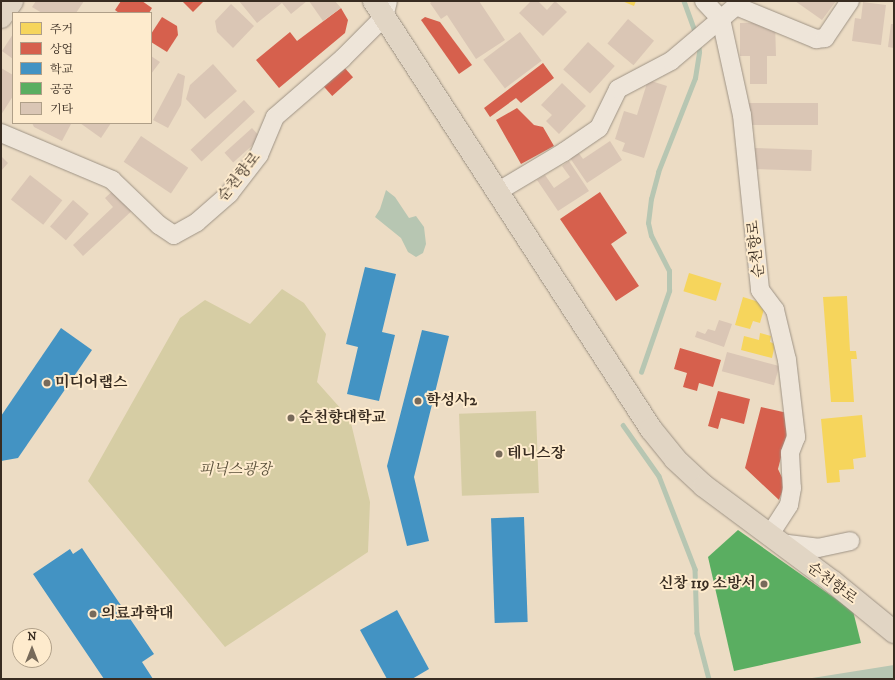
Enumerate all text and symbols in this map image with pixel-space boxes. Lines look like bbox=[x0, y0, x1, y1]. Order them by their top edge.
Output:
legend bbox=[12, 12, 152, 124]
text: 주거 bbox=[50, 22, 73, 37]
text: 상업 bbox=[50, 42, 73, 57]
text: 학교 bbox=[50, 62, 73, 77]
text: 공공 bbox=[50, 82, 73, 97]
text: 기타 bbox=[50, 102, 73, 117]
street label: 순천향로 bbox=[214, 149, 264, 205]
street label: 순천향로 bbox=[744, 219, 768, 279]
place label: 미디어랩스 bbox=[55, 374, 127, 392]
marker: 미디어랩스 bbox=[42, 378, 52, 388]
place label: 학성사2 bbox=[426, 392, 477, 410]
marker: 학성사2 bbox=[413, 396, 423, 406]
place label: 순천향대학교 bbox=[299, 409, 386, 427]
marker: 순천향대학교 bbox=[286, 413, 296, 423]
place label: 테니스장 bbox=[507, 445, 565, 463]
marker: 테니스장 bbox=[494, 449, 504, 459]
park label: 피닉스광장 bbox=[199, 461, 271, 479]
street label: 순천향로 bbox=[803, 558, 861, 608]
place label: 신창 119 소방서 bbox=[659, 575, 756, 593]
marker: 신창 119 소방서 bbox=[759, 579, 769, 589]
place label: 의료과학대 bbox=[101, 605, 173, 623]
marker: 의료과학대 bbox=[88, 609, 98, 619]
north arrow bbox=[12, 628, 52, 668]
text: N bbox=[27, 630, 37, 644]

